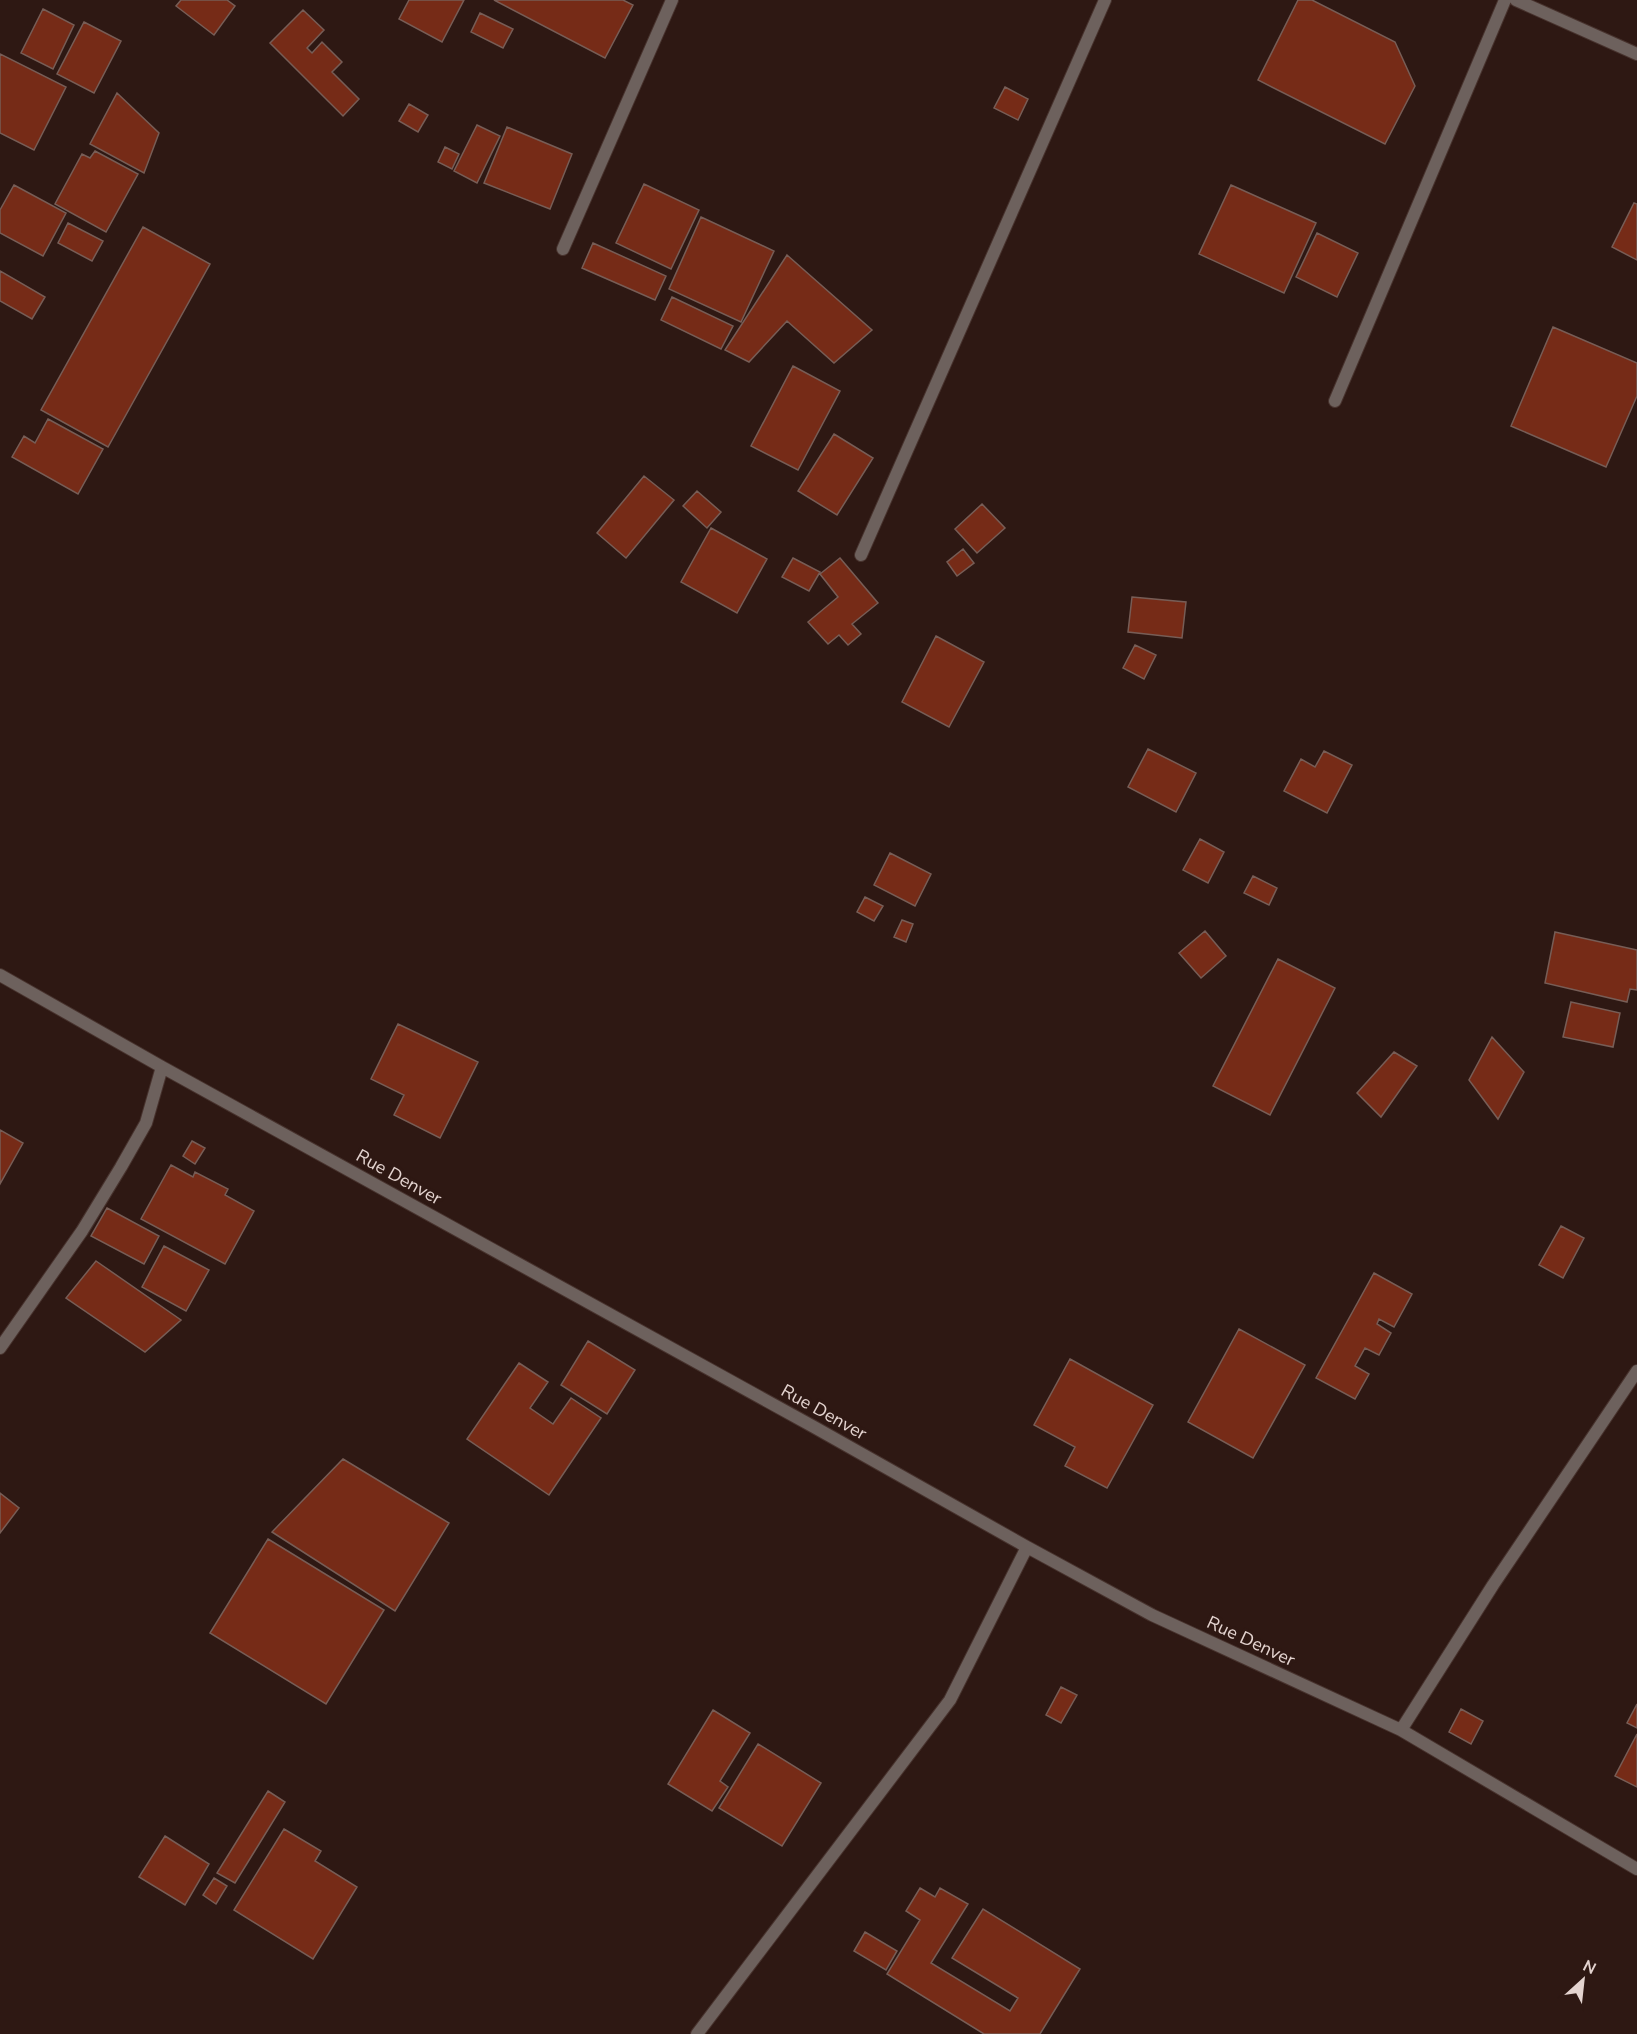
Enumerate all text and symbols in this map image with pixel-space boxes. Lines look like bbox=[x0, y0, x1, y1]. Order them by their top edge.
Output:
street label: Rue Denver bbox=[352, 1144, 447, 1211]
street label: Rue Denver bbox=[777, 1379, 872, 1446]
street label: Rue Denver bbox=[1203, 1610, 1299, 1672]
north arrow bbox=[1553, 1950, 1613, 2010]
text: N bbox=[1579, 1955, 1600, 1980]

